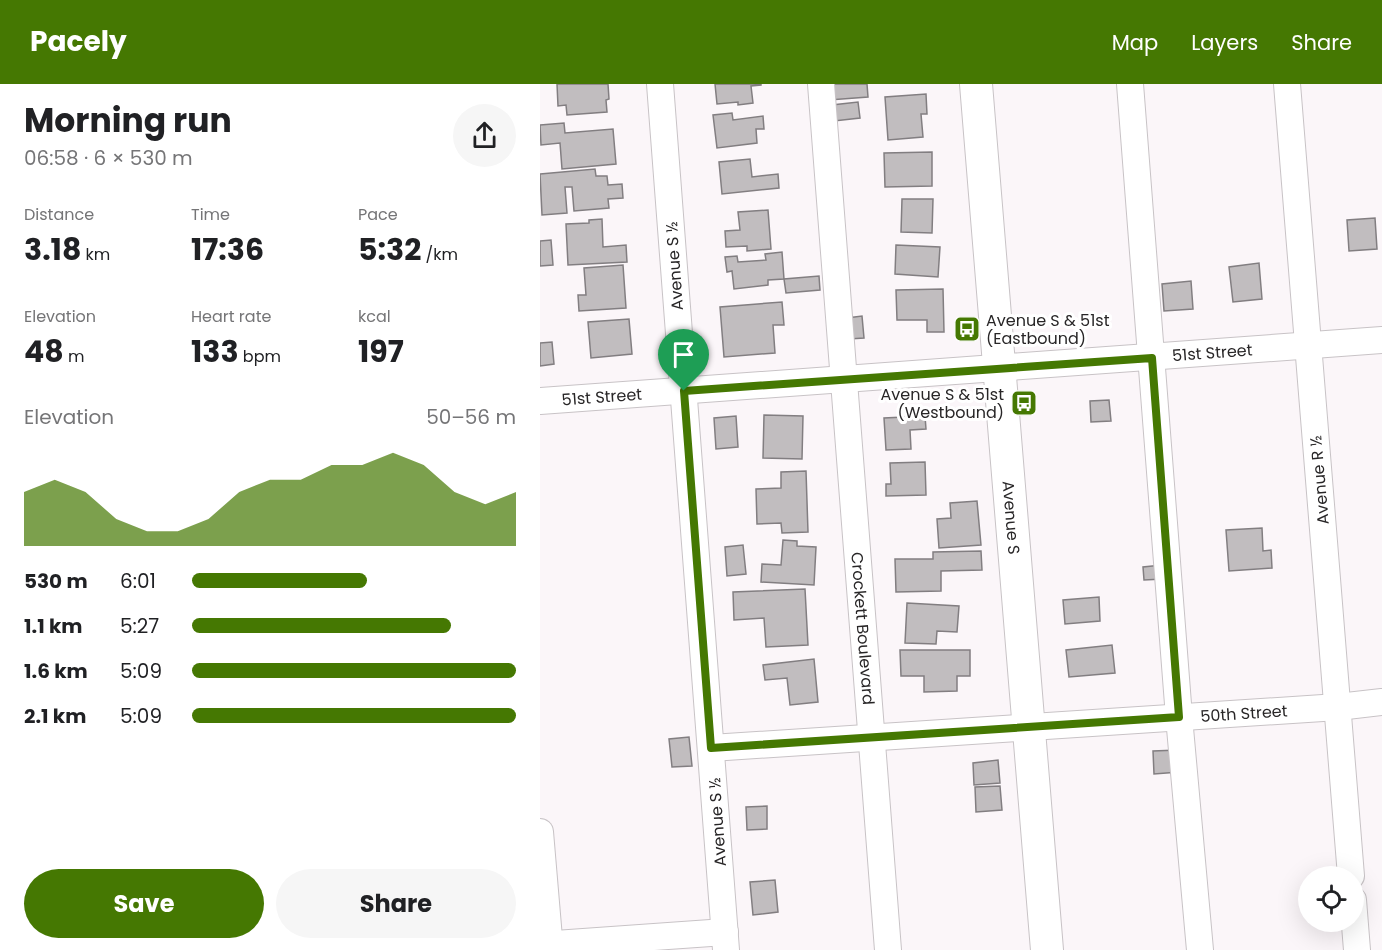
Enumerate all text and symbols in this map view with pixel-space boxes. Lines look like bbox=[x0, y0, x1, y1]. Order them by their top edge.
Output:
text: Pacely bbox=[30, 22, 127, 61]
text: Map bbox=[1112, 28, 1158, 57]
text: Layers bbox=[1191, 28, 1258, 57]
text: Share bbox=[1291, 28, 1352, 57]
text: Morning run bbox=[24, 97, 232, 144]
button: share bbox=[453, 104, 516, 167]
text: 06:58 · 6 × 530 m bbox=[24, 144, 193, 172]
text: Distance bbox=[24, 203, 94, 226]
text: Time bbox=[191, 203, 230, 226]
text: Pace bbox=[358, 203, 398, 226]
street label: Avenue S ½ bbox=[660, 221, 689, 311]
text: 3.18 bbox=[24, 228, 81, 271]
text: 17:36 bbox=[191, 228, 264, 271]
text: 5:32 bbox=[358, 228, 421, 271]
text: km bbox=[81, 243, 110, 266]
text: /km bbox=[421, 243, 458, 266]
text: Elevation bbox=[24, 305, 96, 328]
text: Heart rate bbox=[191, 305, 271, 328]
text: kcal bbox=[358, 305, 391, 328]
place label: Avenue S & 51st (Eastbound) bbox=[986, 309, 1110, 350]
bus stop icon: Avenue S & 51st (Eastbound) bbox=[952, 314, 982, 344]
pin bbox=[658, 329, 709, 391]
text: 48 bbox=[24, 330, 64, 373]
text: 133 bbox=[191, 330, 239, 373]
text: 197 bbox=[358, 330, 404, 373]
icon: arrive bbox=[667, 338, 700, 371]
street label: 51st Street bbox=[1171, 338, 1253, 367]
text: m bbox=[64, 345, 85, 368]
text: bpm bbox=[239, 345, 281, 368]
street label: 51st Street bbox=[561, 383, 643, 411]
place label: Avenue S & 51st (Westbound) bbox=[881, 383, 1004, 424]
bus stop icon: Avenue S & 51st (Westbound) bbox=[1009, 388, 1039, 418]
text: Elevation bbox=[24, 403, 114, 431]
text: 50–56 m bbox=[426, 403, 516, 431]
street label: Avenue R ½ bbox=[1304, 434, 1335, 525]
street label: Avenue S bbox=[997, 480, 1026, 555]
street label: Crockett Boulevard bbox=[845, 551, 880, 706]
text: 530 m bbox=[24, 567, 88, 595]
text: 6:01 bbox=[120, 567, 156, 595]
text: 1.1 km bbox=[24, 612, 82, 640]
text: 5:27 bbox=[120, 612, 159, 640]
text: 1.6 km bbox=[24, 657, 88, 685]
text: 5:09 bbox=[120, 657, 162, 685]
street label: 50th Street bbox=[1200, 699, 1288, 728]
text: 2.1 km bbox=[24, 702, 86, 730]
text: 5:09 bbox=[120, 702, 162, 730]
street label: Avenue S ½ bbox=[703, 777, 732, 867]
map controls bbox=[1298, 866, 1364, 932]
button: locate bbox=[1298, 866, 1364, 932]
button: Save bbox=[24, 869, 264, 938]
button: Share bbox=[276, 869, 516, 938]

